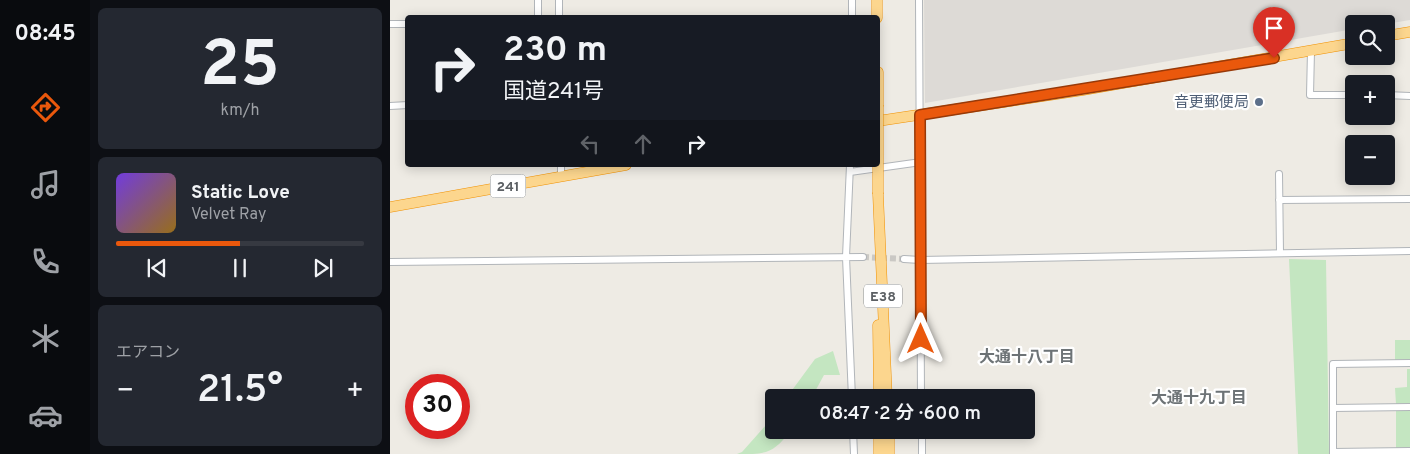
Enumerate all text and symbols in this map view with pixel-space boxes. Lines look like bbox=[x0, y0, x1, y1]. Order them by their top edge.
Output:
pin bbox=[1253, 7, 1295, 58]
icon: arrive bbox=[1260, 14, 1288, 42]
map controls bbox=[1345, 15, 1395, 185]
button: search bbox=[1345, 15, 1395, 65]
text: 08:45 bbox=[14, 21, 76, 48]
text: 25 bbox=[200, 27, 280, 109]
text: 230 m bbox=[503, 29, 607, 73]
icon: right bbox=[420, 35, 485, 100]
button: + bbox=[1345, 75, 1395, 125]
text: 国道241号 bbox=[503, 79, 604, 106]
icon: directions bbox=[28, 90, 63, 125]
place label: 音更郵便局 bbox=[1174, 94, 1249, 113]
marker: 音更郵便局 bbox=[1253, 96, 1265, 108]
text: km/h bbox=[221, 101, 259, 121]
icon: left bbox=[576, 130, 604, 158]
icon: ahead bbox=[629, 130, 657, 158]
icon: right bbox=[682, 130, 710, 158]
button: − bbox=[1345, 135, 1395, 185]
icon: music bbox=[28, 167, 63, 202]
road number: 241 bbox=[490, 175, 526, 198]
text: Static Love bbox=[191, 181, 290, 205]
text: Velvet Ray bbox=[191, 205, 266, 225]
icon: phone bbox=[28, 244, 63, 279]
icon: previous bbox=[143, 254, 171, 282]
icon: pause bbox=[226, 254, 254, 282]
icon: next bbox=[309, 254, 337, 282]
road number: E38 bbox=[864, 284, 902, 308]
position arrow bbox=[894, 312, 946, 364]
icon: climate bbox=[28, 321, 63, 356]
text: エアコン bbox=[116, 343, 180, 363]
district label: 大通十八丁目 bbox=[979, 348, 1075, 368]
text: 21.5° bbox=[197, 367, 283, 416]
text: − bbox=[116, 374, 134, 410]
text: + bbox=[346, 374, 364, 410]
speed limit sign: 30 bbox=[405, 374, 470, 439]
district label: 大通十九丁目 bbox=[1151, 389, 1247, 409]
icon: car bbox=[28, 398, 63, 433]
text: 08:47 · 2 分 · 600 m bbox=[819, 402, 981, 426]

